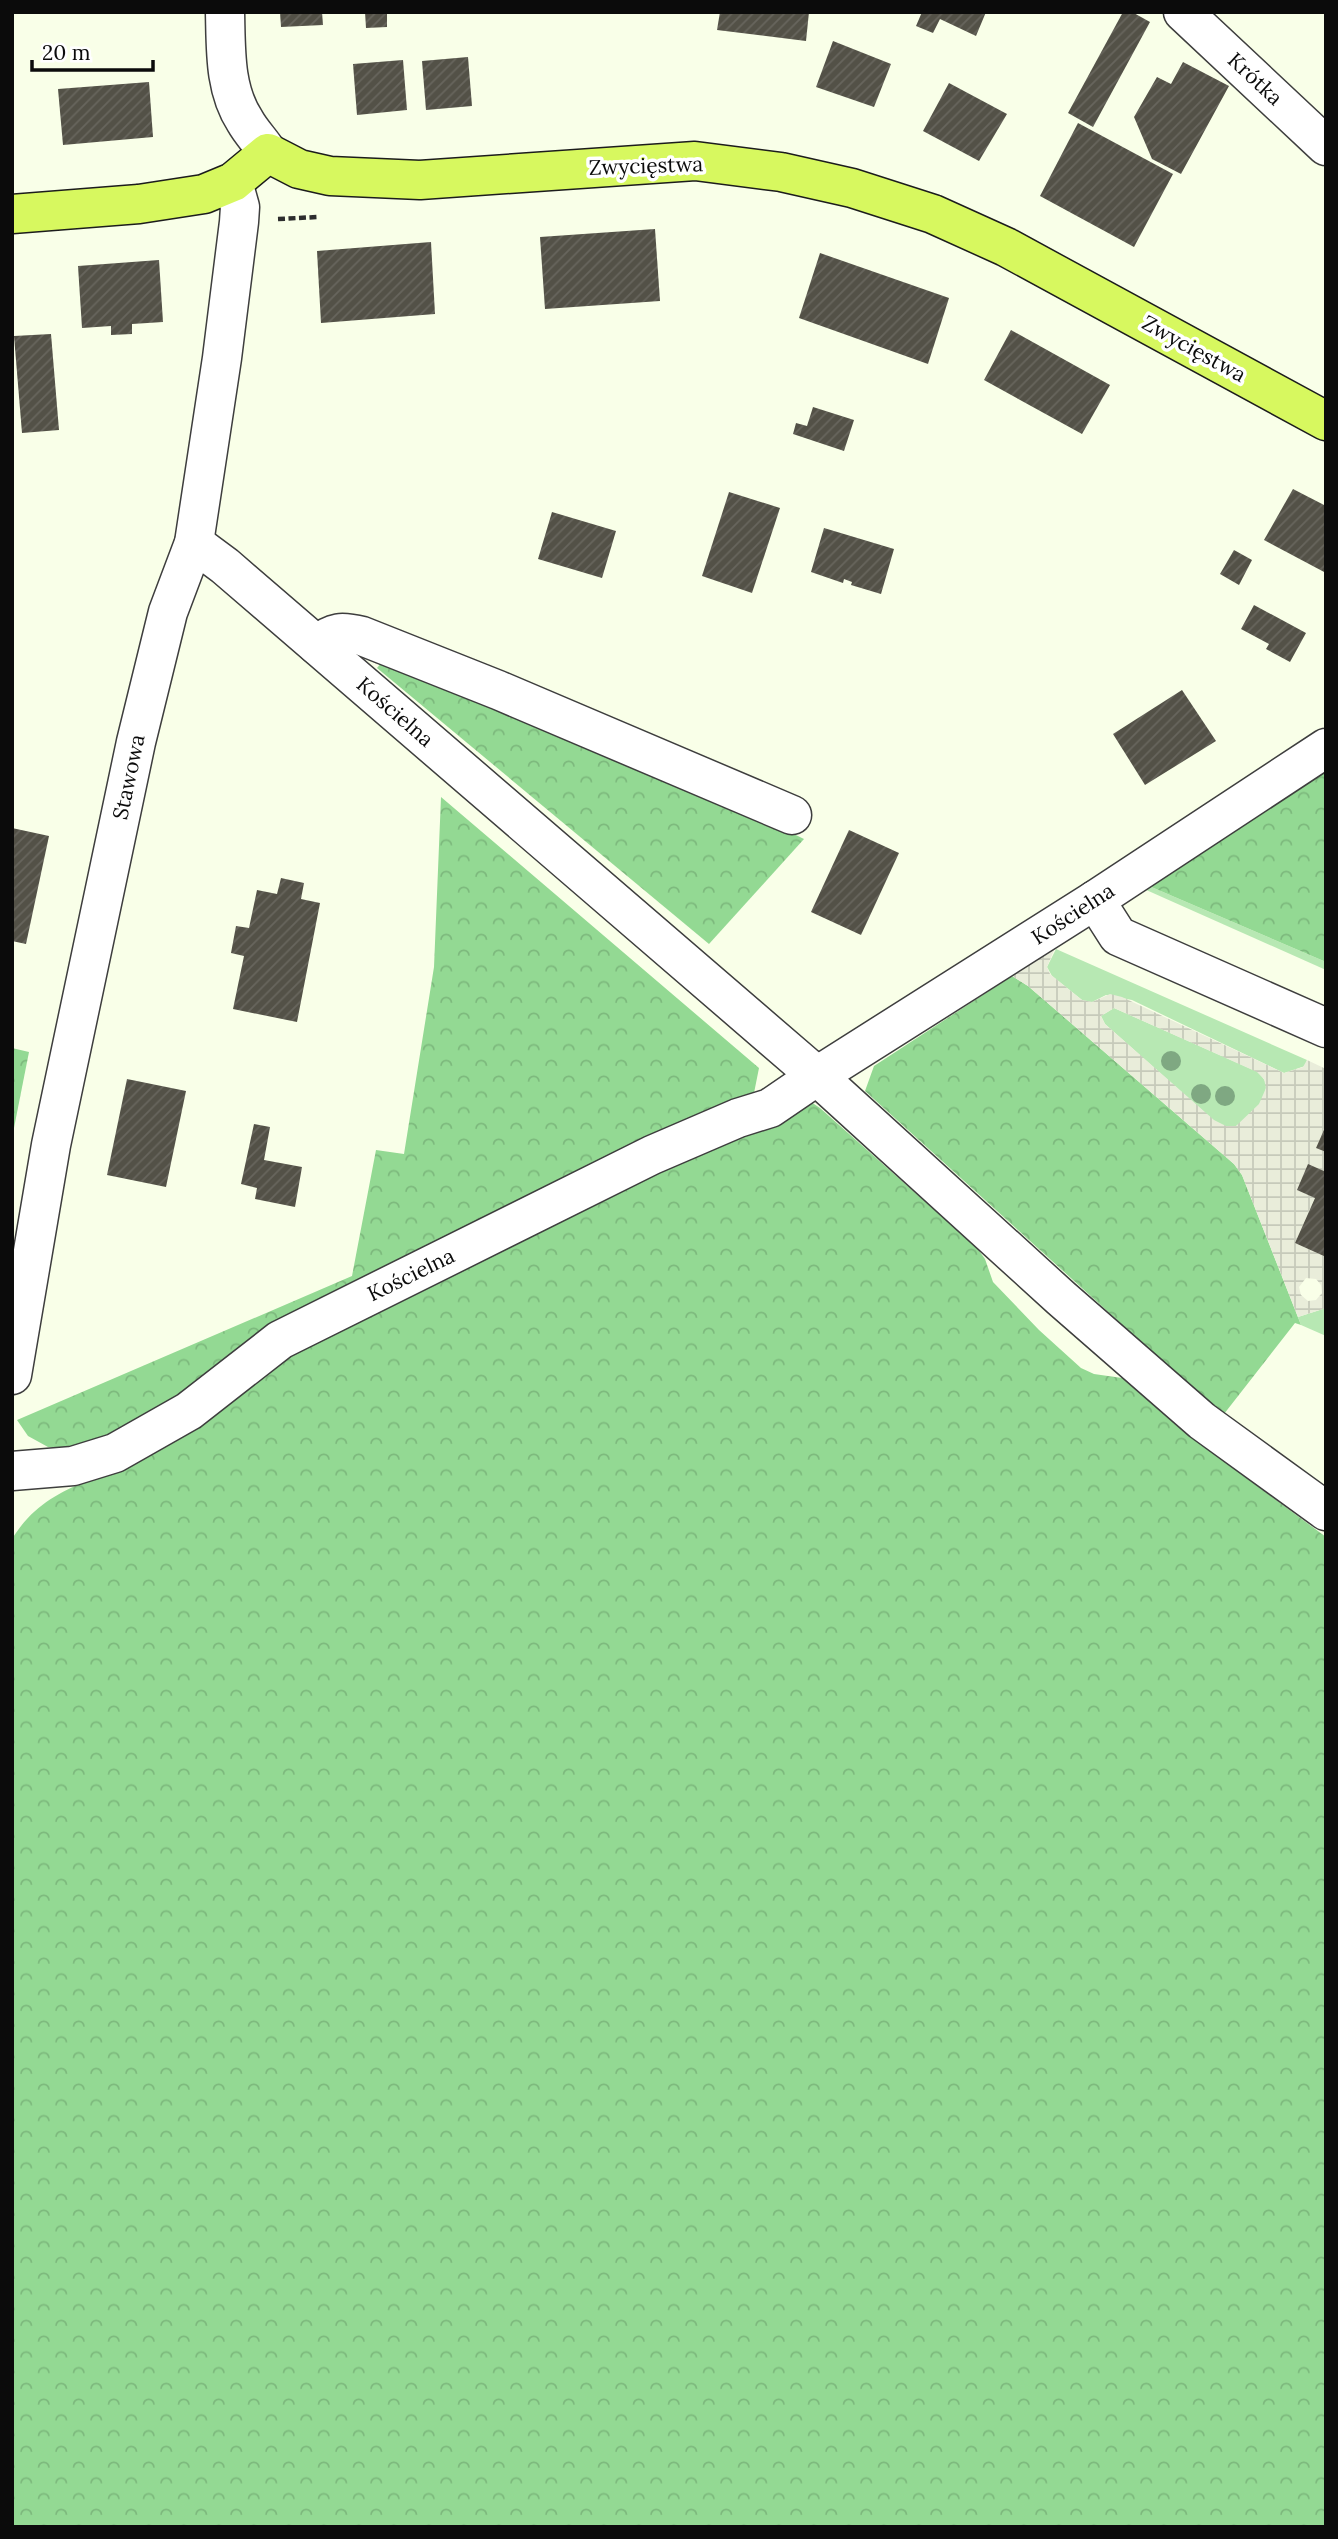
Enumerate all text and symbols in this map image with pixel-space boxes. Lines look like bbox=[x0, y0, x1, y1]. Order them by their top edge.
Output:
scale bar bbox=[32, 28, 152, 72]
text: 20 m bbox=[42, 39, 91, 66]
street label: Krótka bbox=[1222, 46, 1289, 111]
street label: Zwycięstwa bbox=[588, 150, 704, 181]
street label: Zwycięstwa bbox=[1138, 309, 1251, 388]
street label: Kościelna bbox=[351, 671, 440, 753]
street label: Stawowa bbox=[106, 732, 151, 822]
street label: Kościelna bbox=[1026, 877, 1120, 950]
street label: Kościelna bbox=[363, 1242, 459, 1307]

